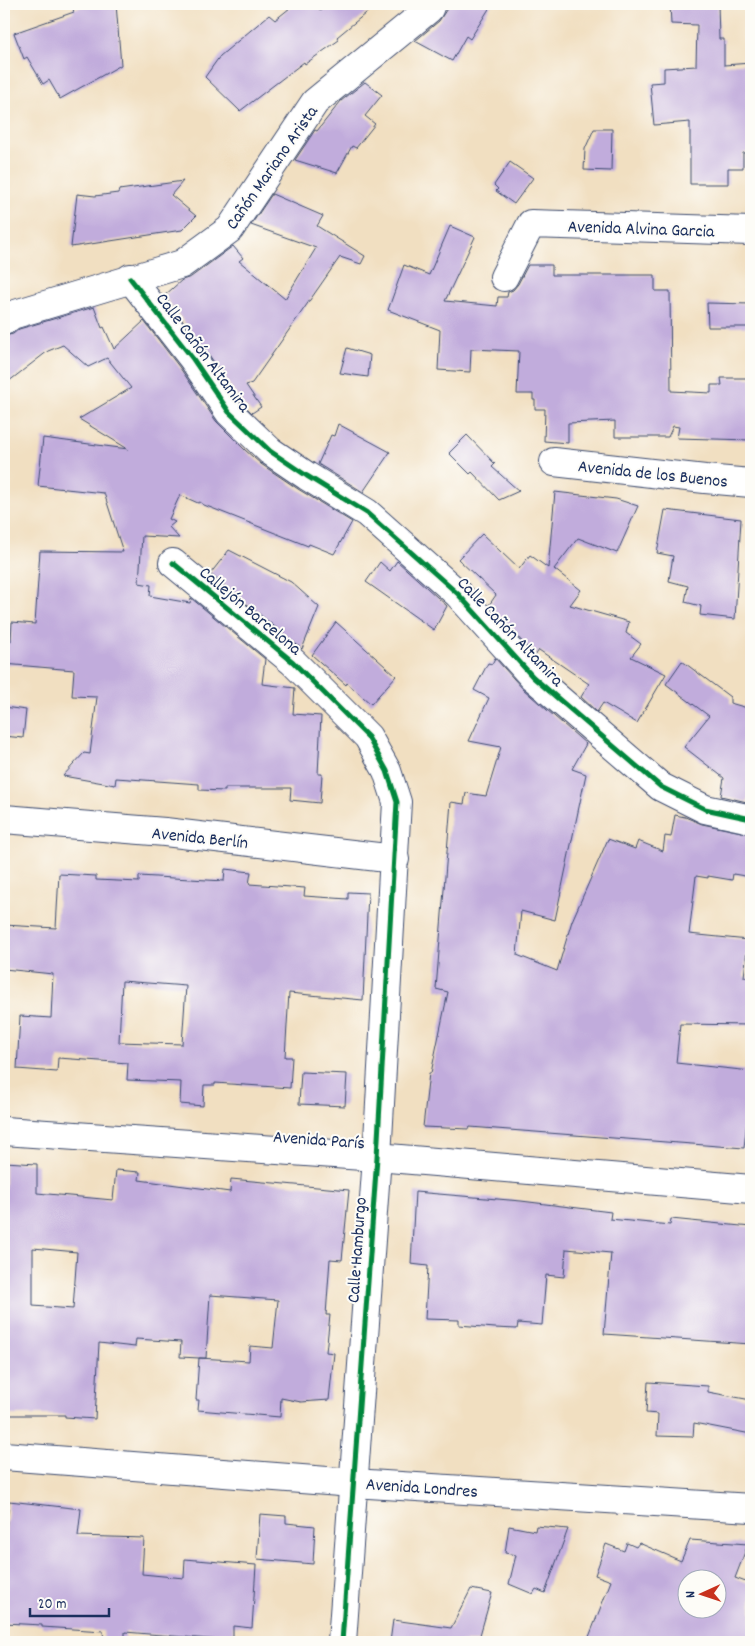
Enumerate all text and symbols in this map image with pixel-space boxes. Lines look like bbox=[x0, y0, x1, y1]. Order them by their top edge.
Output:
street label: Cañón Mariano Arista bbox=[221, 101, 326, 236]
street label: Avenida Alvina Garcia bbox=[567, 215, 715, 246]
street label: Calle Cañón Altamira bbox=[149, 288, 256, 419]
street label: Avenida de los Buenos bbox=[577, 455, 729, 496]
street label: Callejón Barcelona bbox=[193, 562, 306, 663]
street label: Calle Cañón Altamira bbox=[450, 572, 569, 694]
street label: Avenida Berlín bbox=[150, 822, 249, 857]
street label: Avenida París bbox=[272, 1126, 366, 1157]
street label: Calle Hamburgo bbox=[342, 1196, 375, 1304]
street label: Avenida Londres bbox=[365, 1473, 479, 1506]
north arrow bbox=[678, 1568, 728, 1618]
scale bar bbox=[30, 1586, 109, 1618]
text: N bbox=[681, 1591, 701, 1599]
text: 20 m bbox=[38, 1594, 66, 1616]

